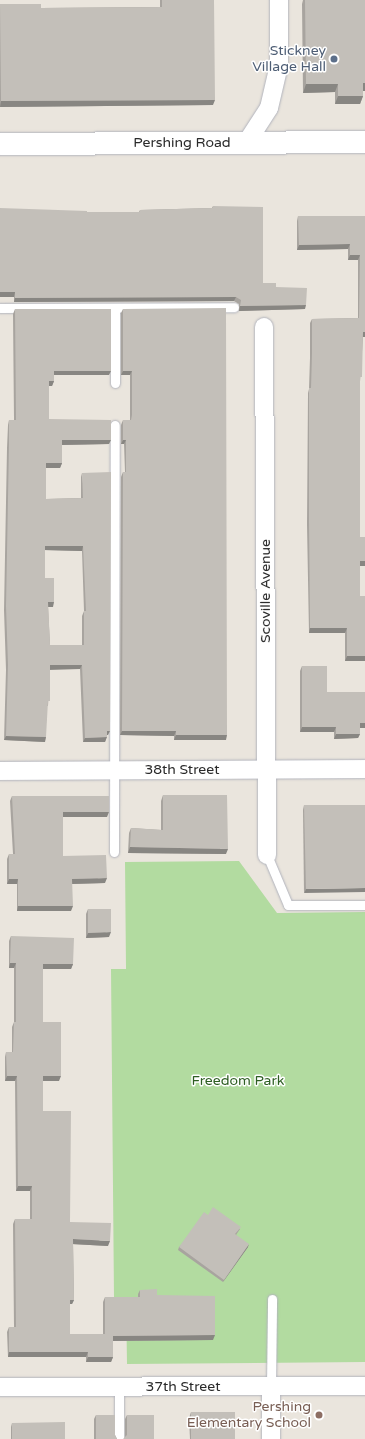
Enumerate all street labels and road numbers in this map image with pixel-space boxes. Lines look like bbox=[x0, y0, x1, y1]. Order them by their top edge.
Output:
street label: Pershing Road bbox=[133, 135, 231, 151]
street label: Scoville Avenue bbox=[258, 539, 274, 643]
street label: 38th Street bbox=[144, 762, 220, 778]
street label: 37th Street bbox=[145, 1379, 221, 1395]

